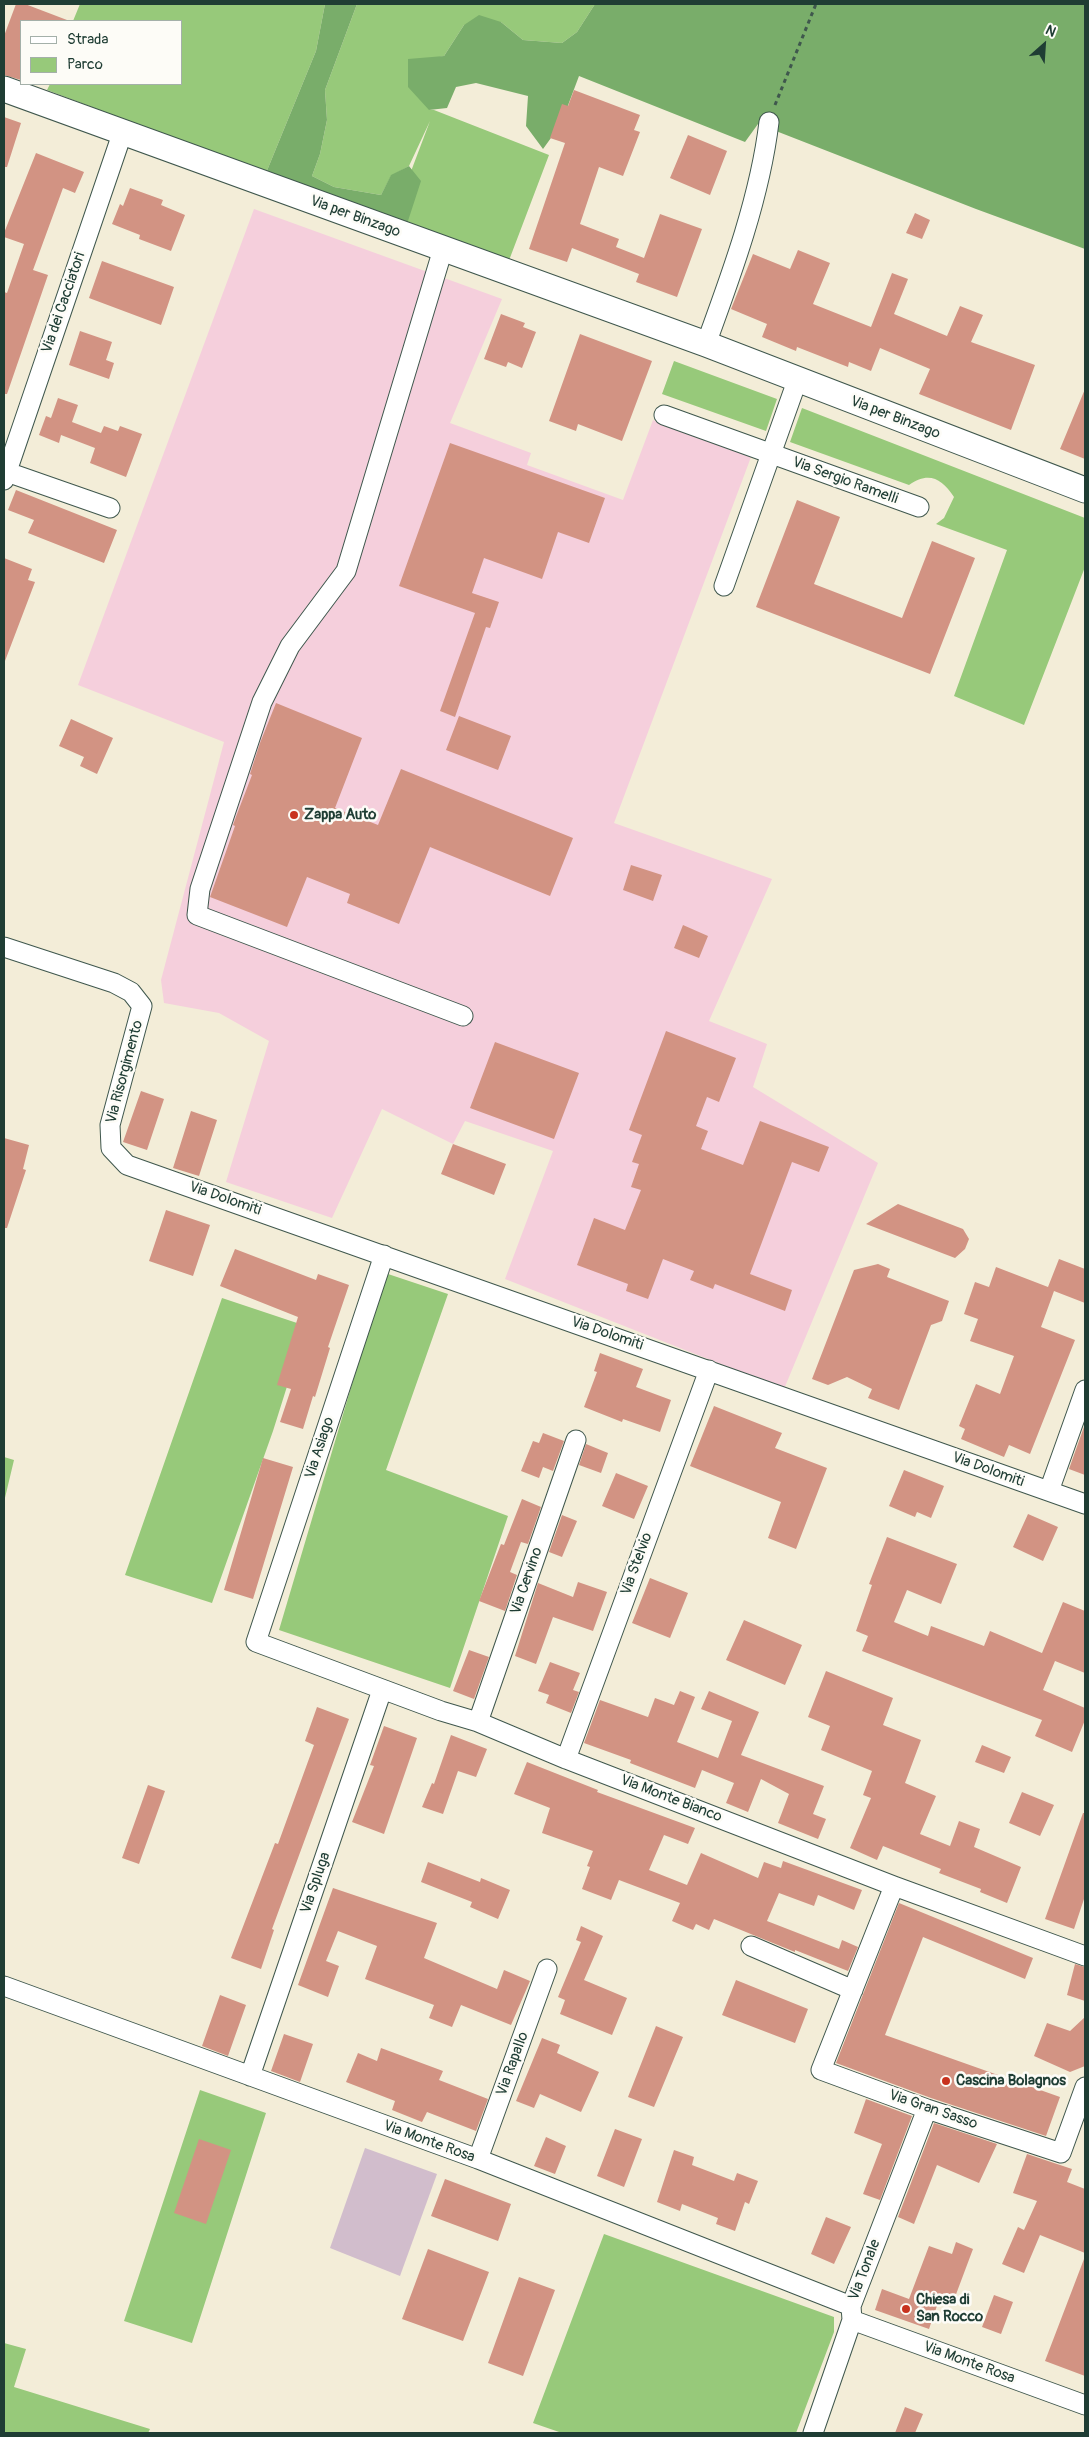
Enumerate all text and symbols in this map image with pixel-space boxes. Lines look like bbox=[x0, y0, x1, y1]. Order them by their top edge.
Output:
legend bbox=[20, 20, 182, 85]
north arrow bbox=[1019, 20, 1069, 70]
text: N bbox=[1043, 21, 1059, 41]
text: Strada bbox=[67, 30, 108, 49]
text: Parco bbox=[67, 55, 103, 74]
street label: Via per Binzago bbox=[307, 192, 403, 242]
street label: Via dei Cacciatori bbox=[38, 250, 90, 356]
street label: Via per Binzago bbox=[847, 393, 943, 443]
street label: Via Sergio Ramelli bbox=[790, 454, 900, 508]
place label: Zappa Auto bbox=[304, 806, 376, 824]
marker: Zappa Auto bbox=[288, 809, 300, 821]
street label: Via Risorgimento bbox=[103, 1018, 147, 1126]
street label: Via Dolomiti bbox=[187, 1178, 263, 1220]
street label: Via Dolomiti bbox=[569, 1313, 645, 1355]
street label: Via Asiago bbox=[302, 1415, 338, 1481]
street label: Via Dolomiti bbox=[950, 1449, 1026, 1491]
street label: Via Stelvio bbox=[617, 1530, 657, 1598]
street label: Via Cervino bbox=[507, 1545, 547, 1617]
street label: Via Monte Bianco bbox=[618, 1771, 724, 1827]
street label: Via Spluga bbox=[297, 1850, 335, 1916]
street label: Via Rapallo bbox=[493, 2030, 533, 2098]
place label: Cascina Bolagnos bbox=[956, 2072, 1066, 2090]
marker: Cascina Bolagnos bbox=[940, 2075, 952, 2087]
street label: Via Gran Sasso bbox=[886, 2086, 980, 2134]
street label: Via Monte Rosa bbox=[381, 2117, 477, 2167]
street label: Via Tonale bbox=[845, 2237, 885, 2303]
place label: Chiesa di San Rocco bbox=[916, 2291, 983, 2326]
marker: Chiesa di San Rocco bbox=[900, 2303, 912, 2315]
street label: Via Monte Rosa bbox=[921, 2338, 1017, 2388]

